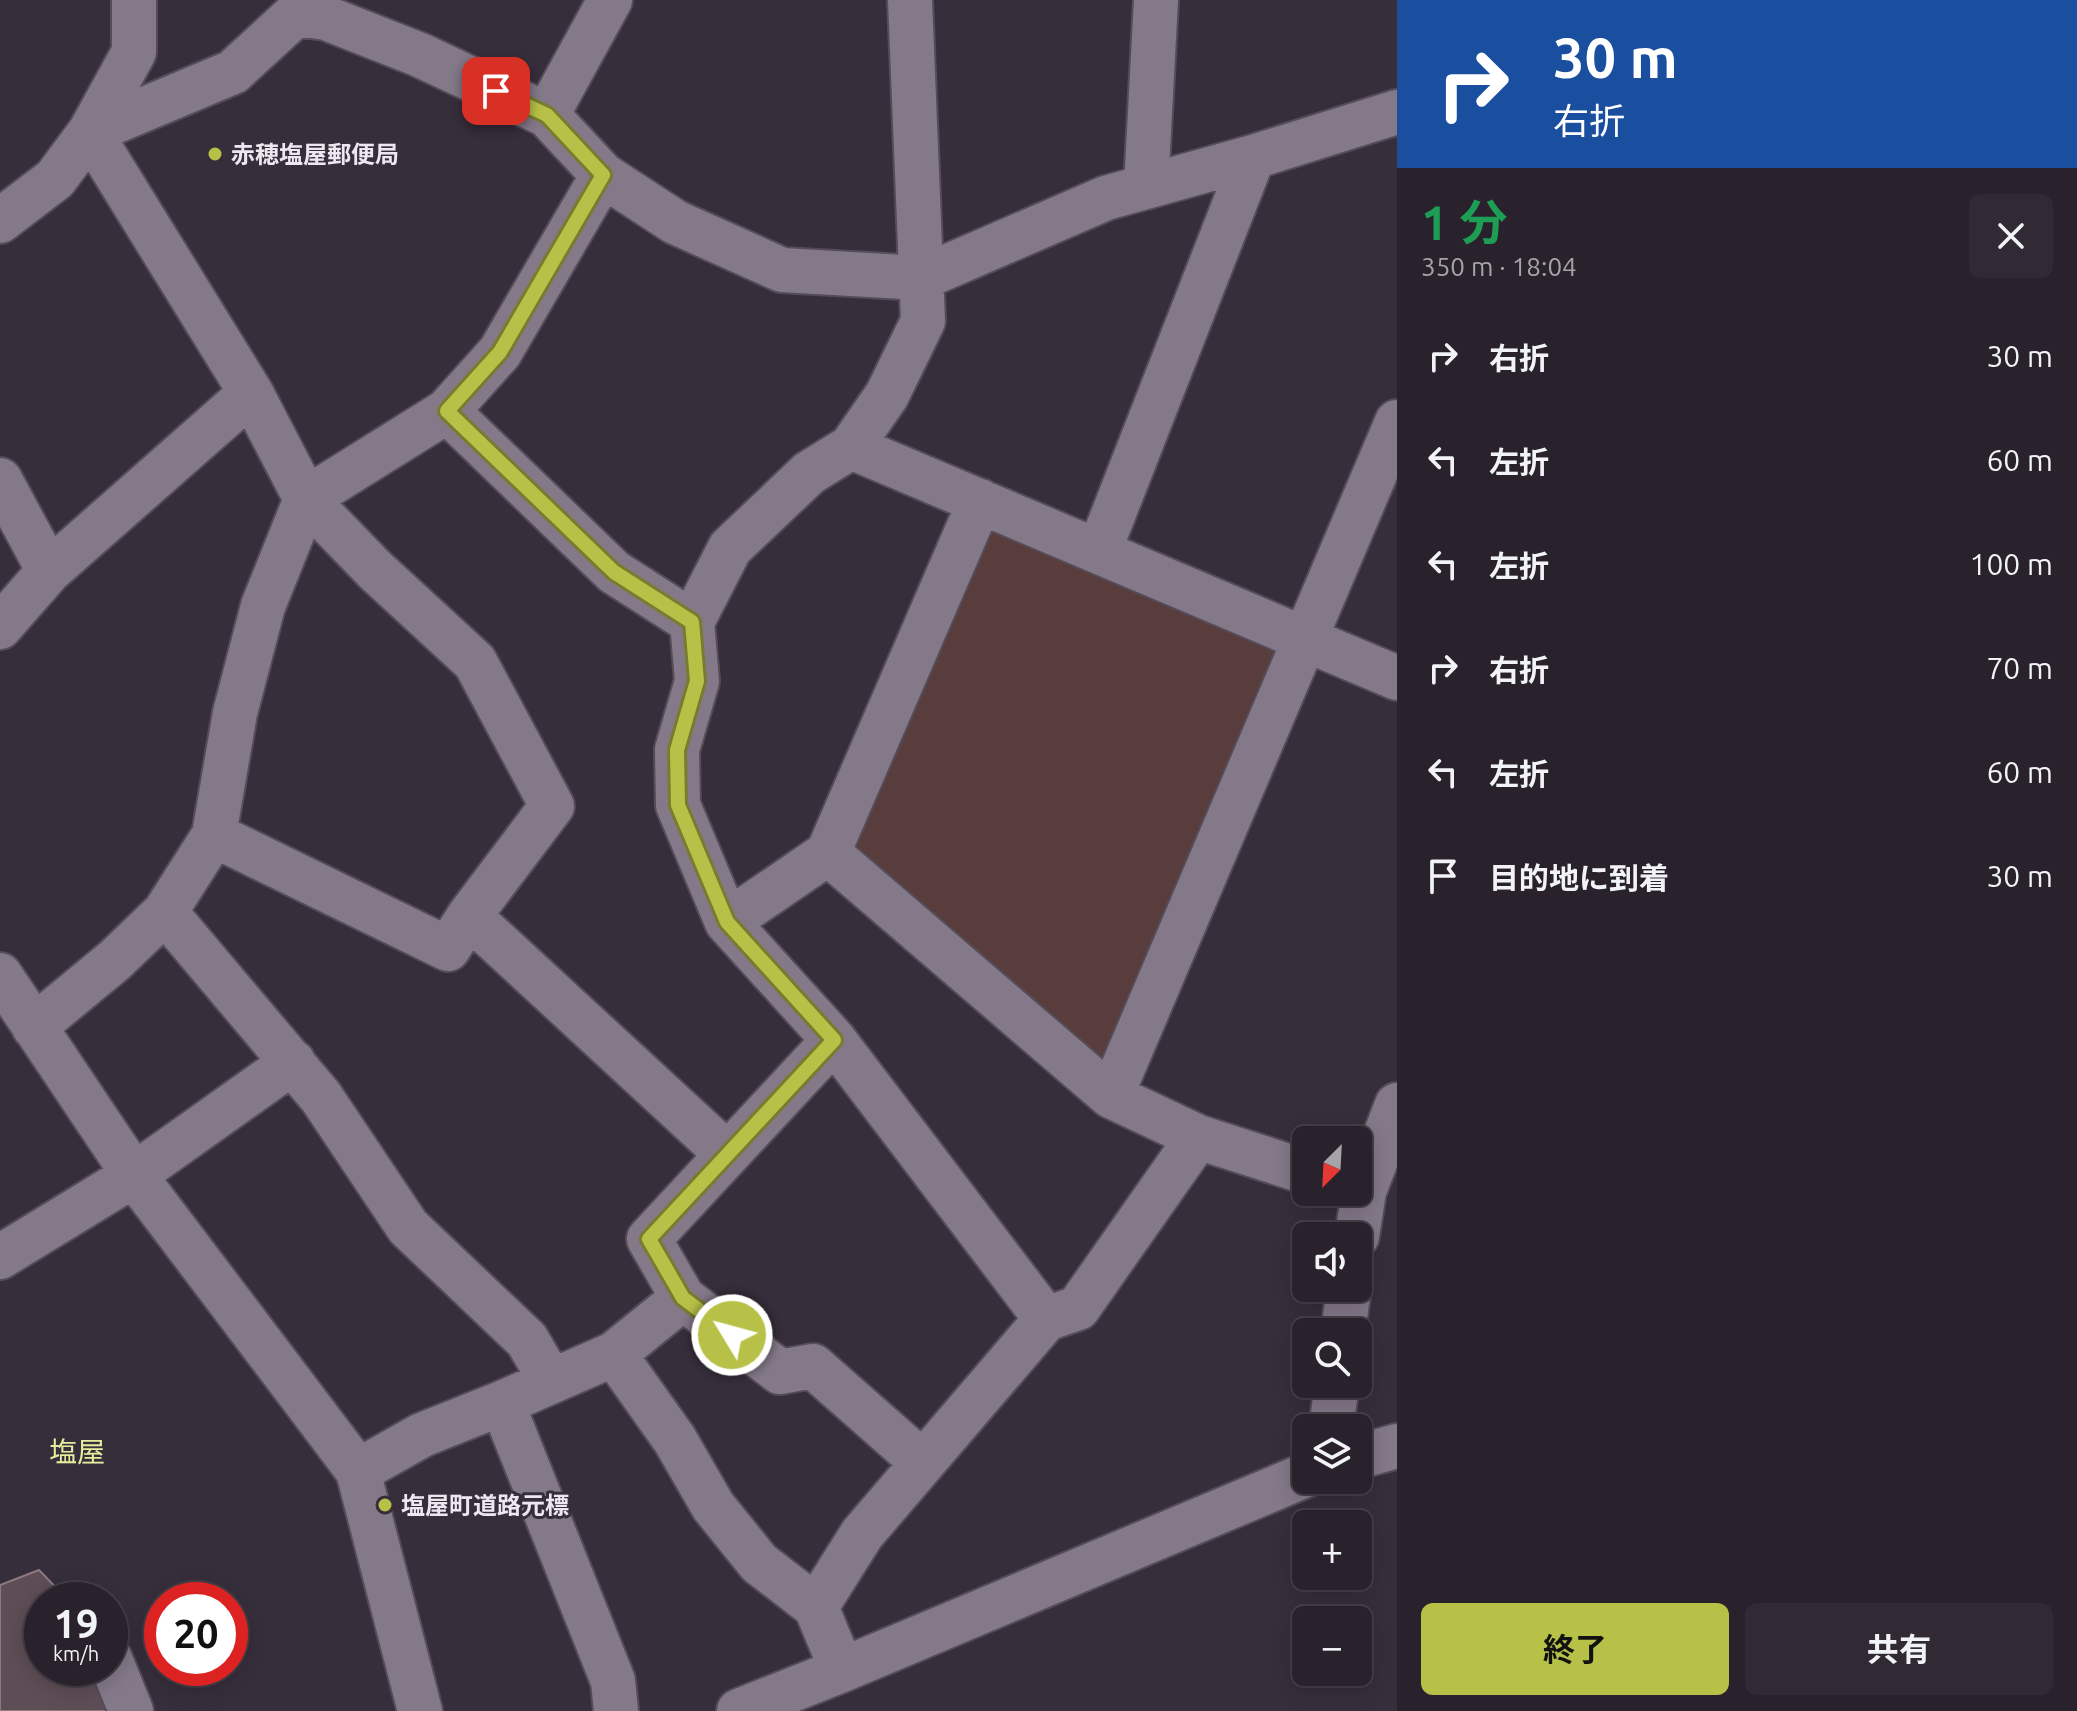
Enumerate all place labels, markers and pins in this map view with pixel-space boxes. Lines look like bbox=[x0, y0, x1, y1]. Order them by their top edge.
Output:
pin bbox=[462, 57, 530, 125]
place label: 赤穂塩屋郵便局 bbox=[231, 141, 399, 168]
marker: 赤穂塩屋郵便局 bbox=[206, 145, 224, 163]
place label: 塩屋町道路元標 bbox=[401, 1492, 569, 1519]
marker: 塩屋町道路元標 bbox=[376, 1496, 394, 1514]

